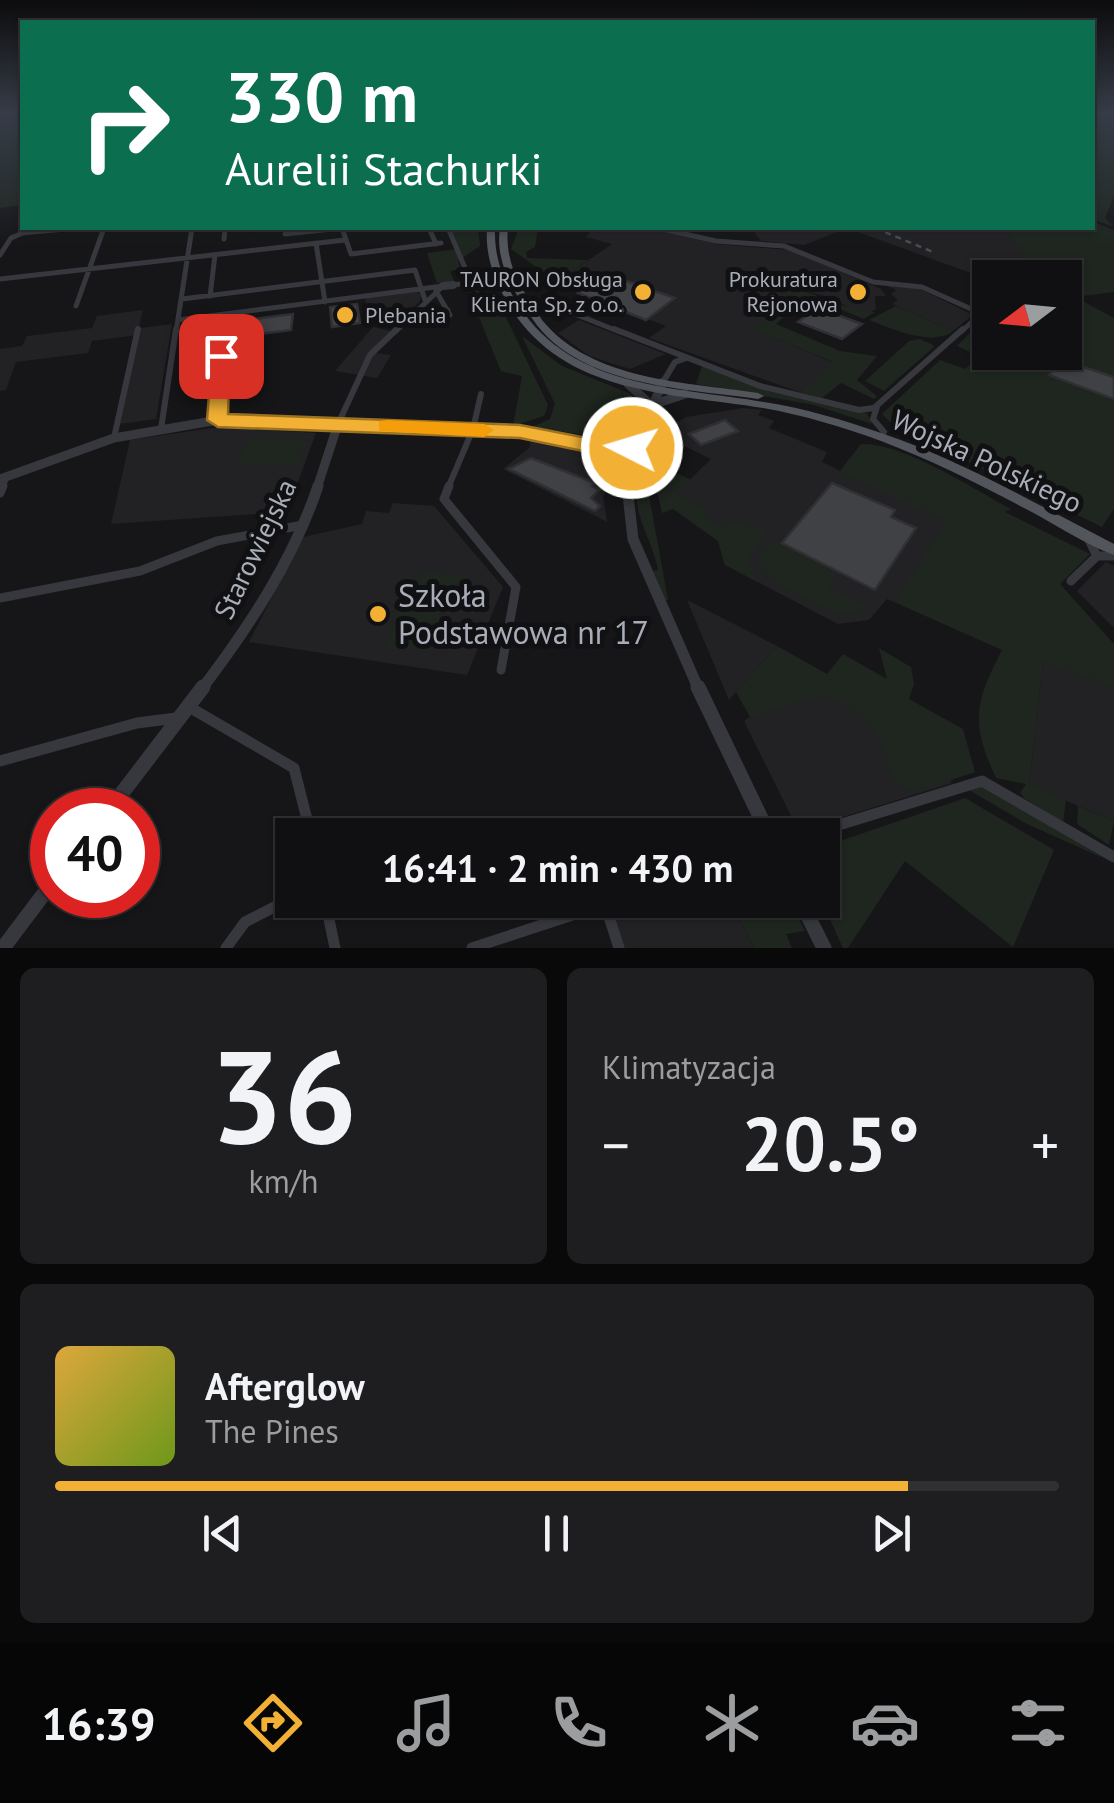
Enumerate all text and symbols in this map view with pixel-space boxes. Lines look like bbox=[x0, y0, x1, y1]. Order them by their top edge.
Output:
text: 330 m bbox=[225, 51, 418, 141]
icon: right bbox=[60, 60, 190, 190]
text: Aurelii Stachurki bbox=[225, 139, 543, 197]
north arrow bbox=[972, 260, 1082, 370]
map controls bbox=[972, 260, 1082, 370]
place label: TAURON Obsługa Klienta Sp. z o.o. bbox=[460, 265, 623, 318]
place label: Prokuratura Rejonowa bbox=[729, 265, 838, 318]
marker: TAURON Obsługa Klienta Sp. z o.o. bbox=[632, 281, 654, 303]
marker: Prokuratura Rejonowa bbox=[847, 281, 869, 303]
place label: Plebania bbox=[365, 301, 447, 329]
marker: Plebania bbox=[334, 304, 356, 326]
pin bbox=[179, 314, 264, 399]
icon: arrive bbox=[194, 329, 249, 384]
position arrow bbox=[580, 396, 684, 500]
street label: Wojska Polskiego bbox=[886, 400, 1088, 521]
street label: Starowiejska bbox=[205, 473, 304, 625]
place label: Szkoła Podstawowa nr 17 bbox=[398, 574, 649, 653]
marker: Szkoła Podstawowa nr 17 bbox=[367, 603, 389, 625]
speed limit sign: 40 bbox=[30, 788, 160, 918]
text: 16:41 · 2 min · 430 m bbox=[382, 843, 733, 892]
text: 36 bbox=[210, 1011, 357, 1179]
text: Klimatyzacja bbox=[602, 1046, 776, 1088]
text: 20.5° bbox=[741, 1095, 920, 1192]
text: − bbox=[602, 1109, 630, 1180]
text: + bbox=[1031, 1109, 1059, 1180]
text: km/h bbox=[248, 1160, 319, 1202]
text: Afterglow bbox=[205, 1361, 365, 1410]
text: The Pines bbox=[205, 1410, 339, 1452]
icon: previous bbox=[195, 1506, 250, 1561]
icon: pause bbox=[529, 1506, 584, 1561]
icon: next bbox=[864, 1506, 919, 1561]
icon: directions bbox=[238, 1688, 308, 1758]
icon: music bbox=[391, 1688, 461, 1758]
icon: phone bbox=[544, 1688, 614, 1758]
icon: climate bbox=[697, 1688, 767, 1758]
icon: car bbox=[850, 1688, 920, 1758]
icon: filters bbox=[1003, 1688, 1073, 1758]
text: 16:39 bbox=[41, 1694, 156, 1752]

